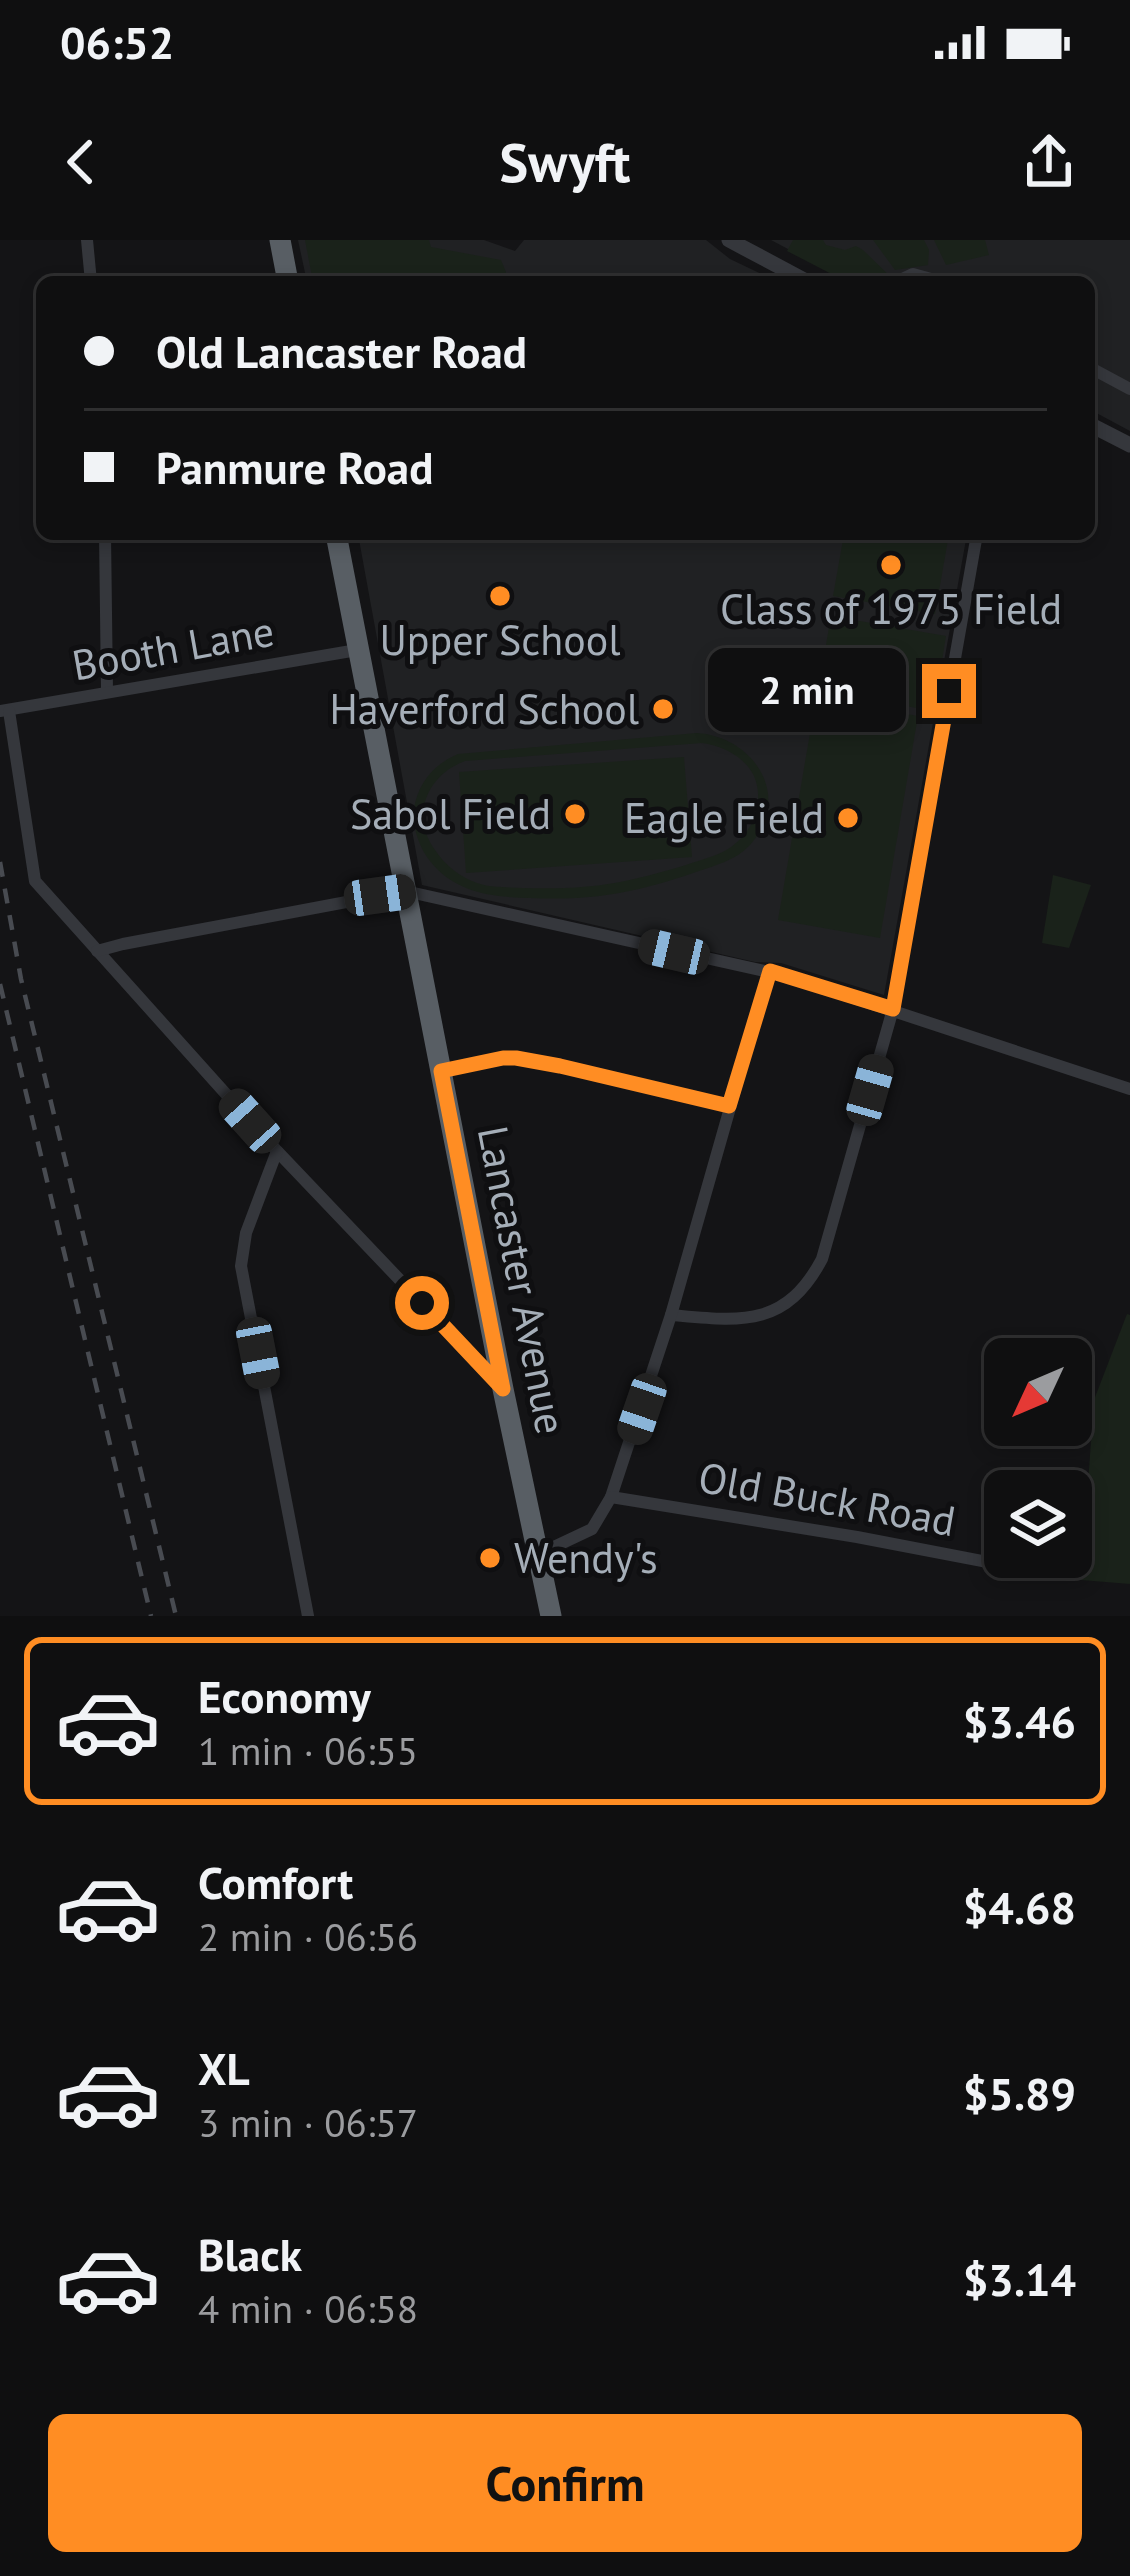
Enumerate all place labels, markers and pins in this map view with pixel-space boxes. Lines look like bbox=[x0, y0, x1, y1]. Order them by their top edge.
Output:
marker: Class of 1975 Field bbox=[878, 552, 904, 578]
place label: Class of 1975 Field bbox=[720, 581, 1062, 636]
marker: Upper School bbox=[487, 583, 513, 609]
place label: Upper School bbox=[379, 612, 621, 667]
place label: Haverford School bbox=[330, 681, 639, 736]
marker: Haverford School bbox=[650, 696, 676, 722]
place label: Sabol Field bbox=[350, 786, 551, 841]
place label: Eagle Field bbox=[624, 790, 824, 845]
marker: Sabol Field bbox=[562, 801, 588, 827]
marker: Eagle Field bbox=[835, 805, 861, 831]
place label: Wendy's bbox=[514, 1530, 658, 1585]
marker: Wendy's bbox=[477, 1545, 503, 1571]

